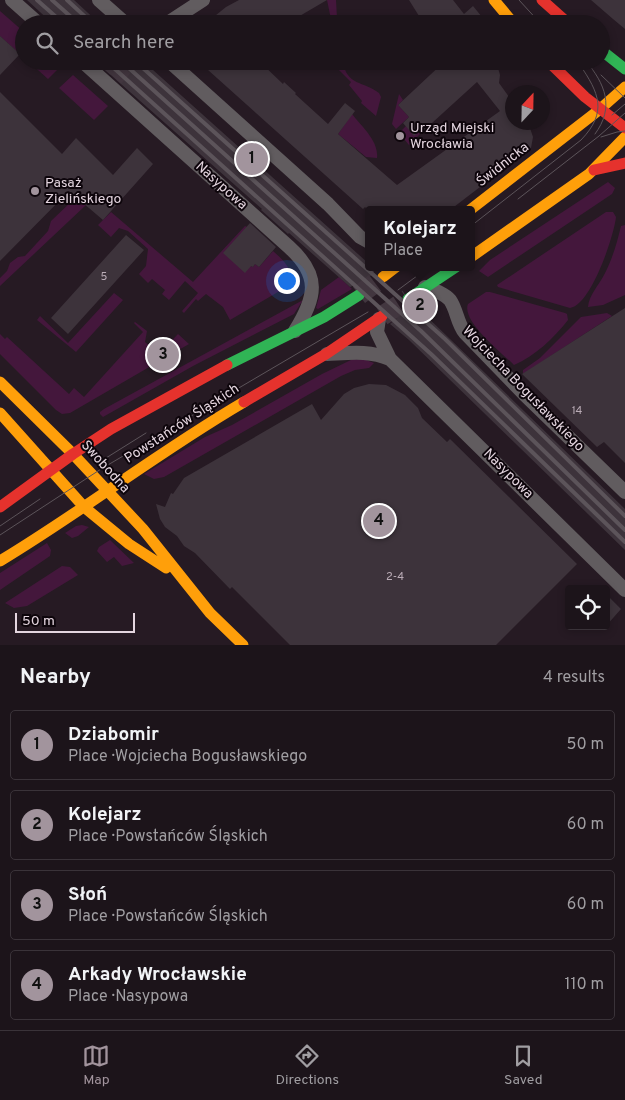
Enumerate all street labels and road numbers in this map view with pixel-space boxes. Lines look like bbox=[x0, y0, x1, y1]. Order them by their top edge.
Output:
street label: Świdnicka bbox=[473, 138, 533, 191]
street label: Nasypowa bbox=[192, 158, 250, 214]
street label: Wojciecha Bogusławskiego bbox=[458, 323, 588, 456]
street label: Powstańców Śląskich bbox=[121, 380, 243, 468]
street label: Swobodna bbox=[77, 437, 133, 497]
street label: Nasypowa bbox=[479, 445, 537, 503]

